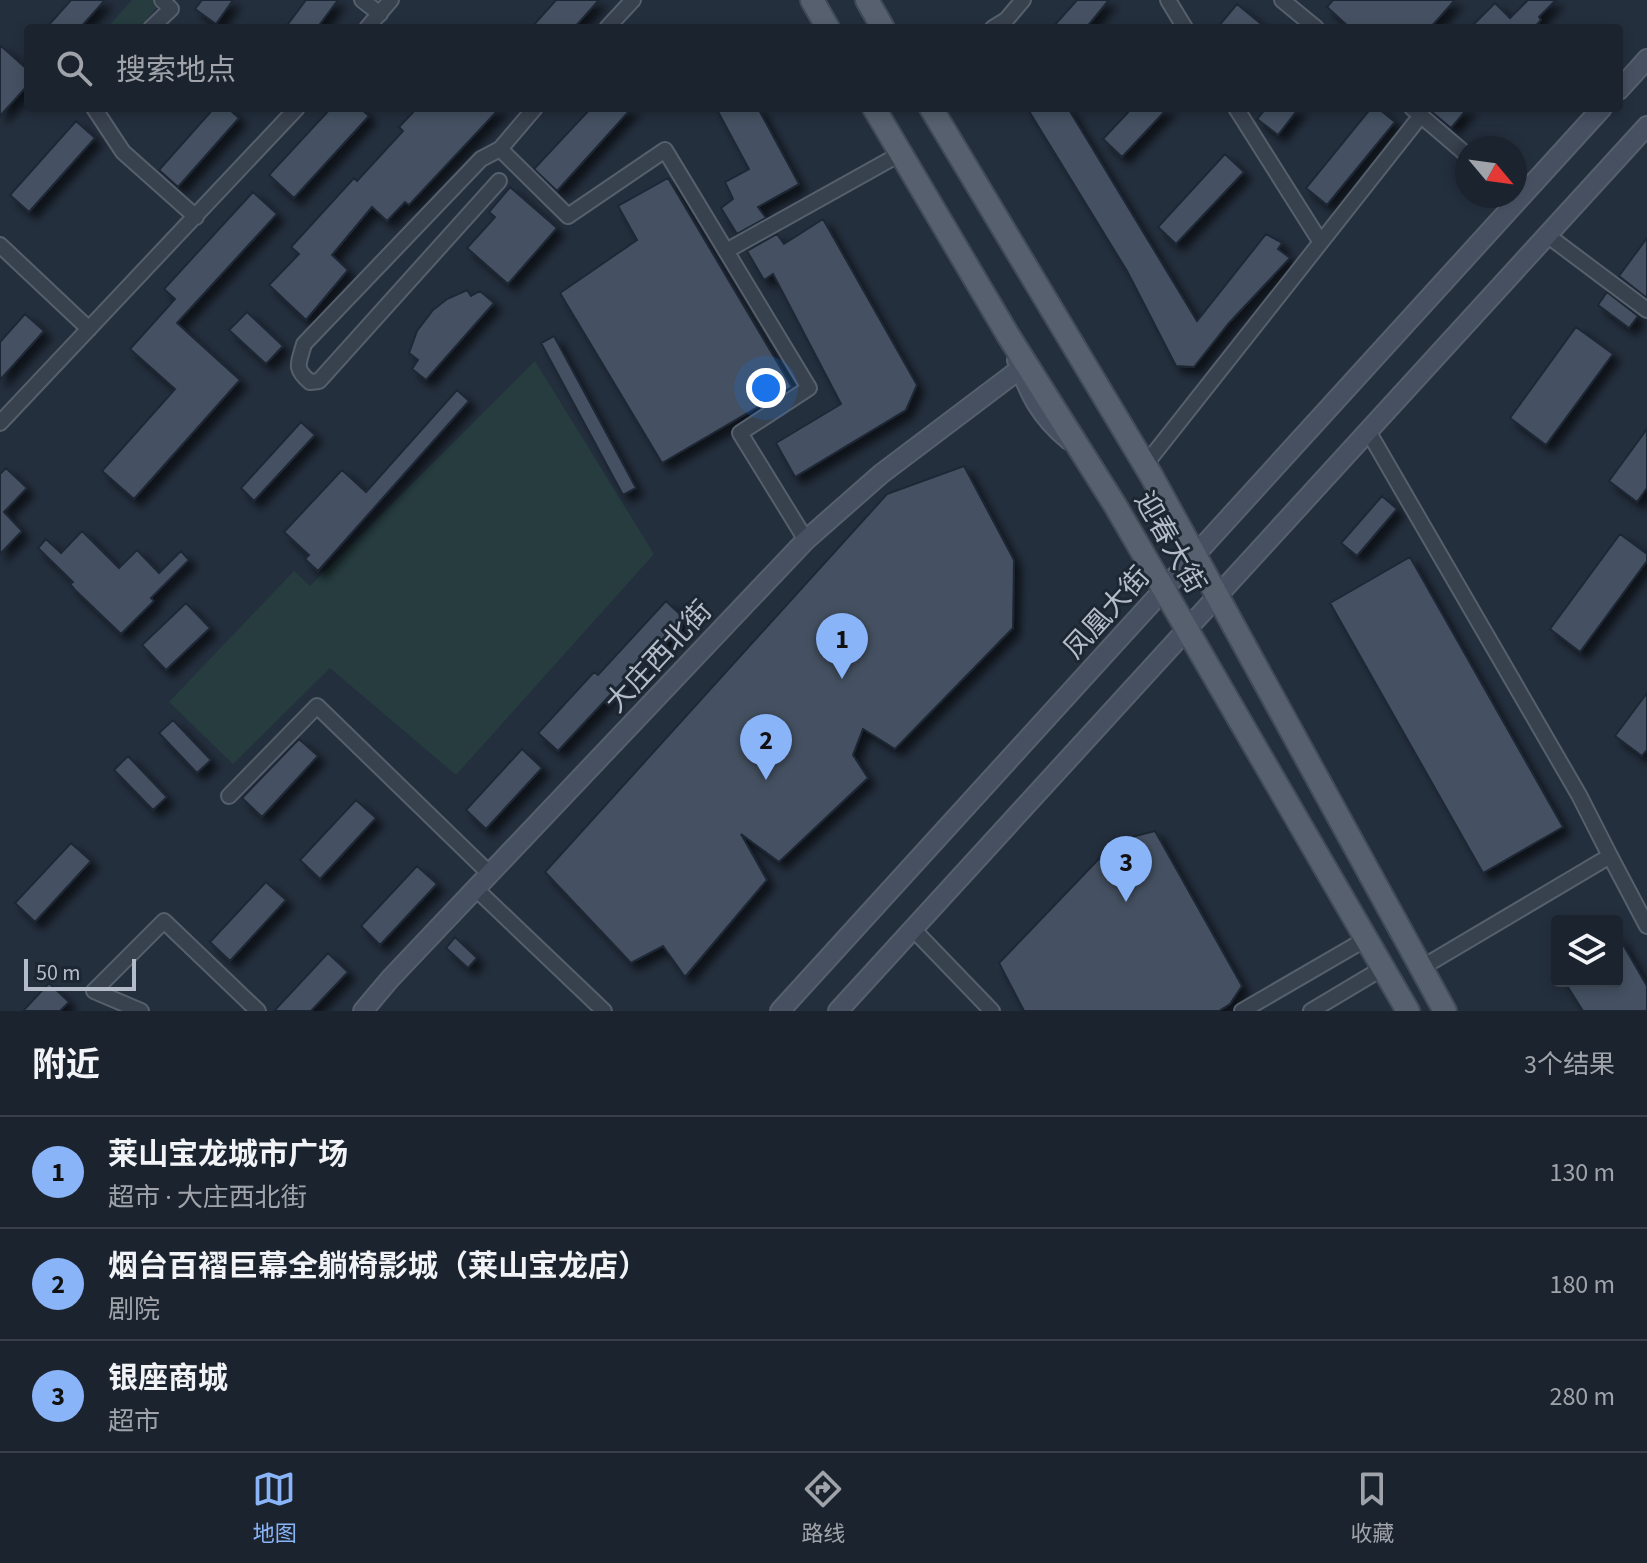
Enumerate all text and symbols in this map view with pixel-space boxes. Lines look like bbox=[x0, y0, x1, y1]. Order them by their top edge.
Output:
search box bbox=[24, 24, 1623, 112]
icon: search bbox=[52, 46, 96, 90]
text: 搜索地点 bbox=[116, 49, 236, 92]
north arrow bbox=[1455, 136, 1527, 208]
your location bbox=[746, 368, 786, 408]
street label: 迎春大街 bbox=[1125, 484, 1215, 601]
street label: 凤凰大街 bbox=[1054, 558, 1159, 668]
street label: 大庄西北街 bbox=[596, 592, 721, 722]
pin: 1 bbox=[816, 613, 868, 679]
pin: 2 bbox=[740, 714, 792, 780]
pin: 3 bbox=[1100, 836, 1152, 902]
map controls bbox=[1551, 915, 1623, 987]
button: layers bbox=[1551, 915, 1623, 987]
scale bar bbox=[24, 955, 136, 991]
text: 50 m bbox=[36, 957, 81, 989]
text: 附近 bbox=[32, 1041, 100, 1090]
text: 3个结果 bbox=[1524, 1046, 1615, 1083]
text: 莱山宝龙城市广场 bbox=[108, 1133, 348, 1176]
text: 1 bbox=[51, 1154, 65, 1191]
text: 130 m bbox=[1549, 1154, 1615, 1191]
text: 超市 · 大庄西北街 bbox=[108, 1179, 307, 1216]
text: 烟台百褶巨幕全躺椅影城（莱山宝龙店） bbox=[108, 1245, 648, 1288]
text: 2 bbox=[51, 1266, 65, 1303]
text: 180 m bbox=[1549, 1266, 1615, 1303]
text: 剧院 bbox=[108, 1291, 160, 1328]
text: 银座商城 bbox=[108, 1357, 228, 1400]
text: 3 bbox=[51, 1378, 65, 1415]
text: 280 m bbox=[1549, 1378, 1615, 1415]
text: 超市 bbox=[108, 1403, 160, 1440]
tab: 地图 bbox=[252, 1467, 297, 1550]
tab: 路线 bbox=[801, 1467, 846, 1550]
tab: 收藏 bbox=[1350, 1467, 1395, 1550]

